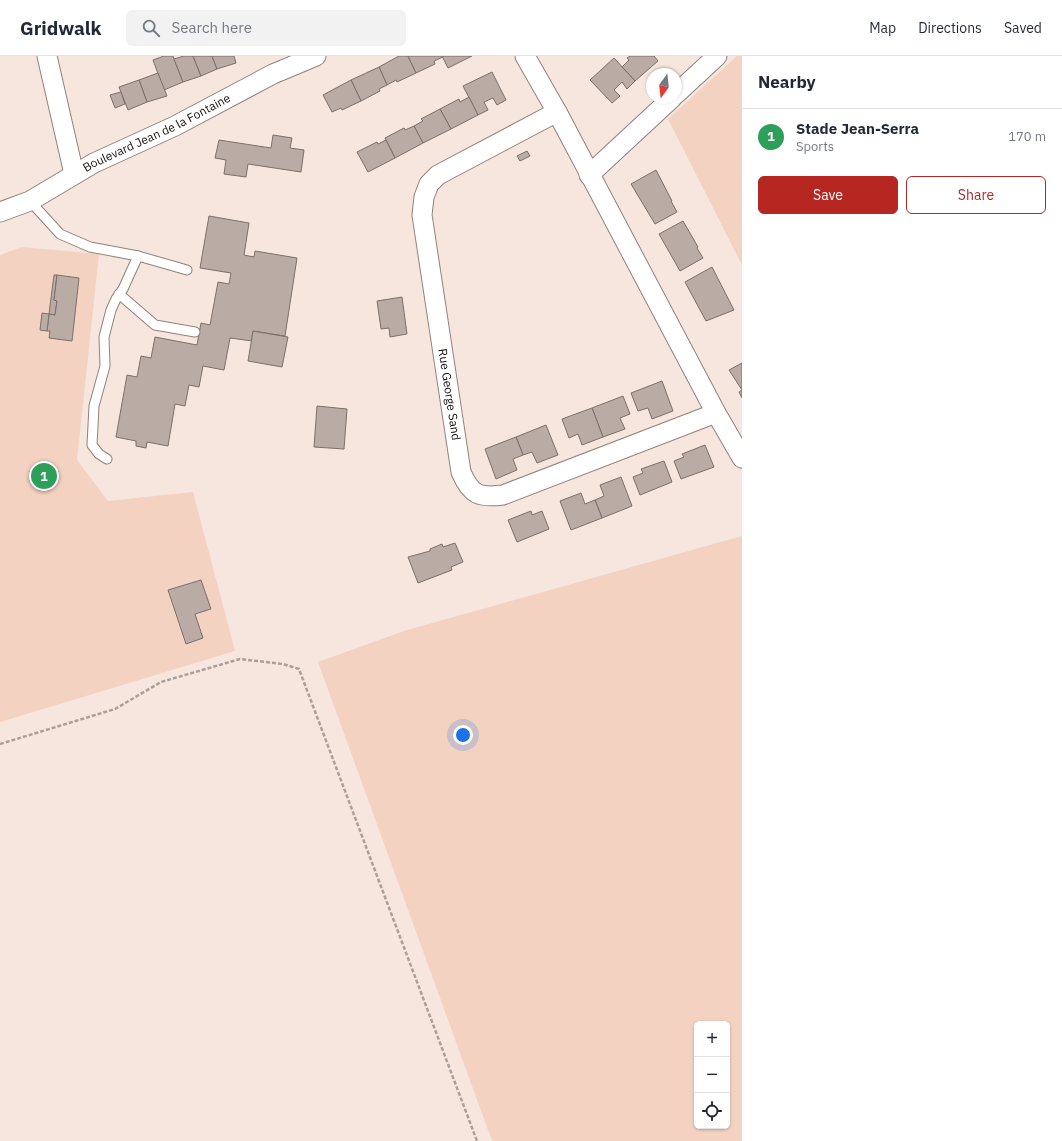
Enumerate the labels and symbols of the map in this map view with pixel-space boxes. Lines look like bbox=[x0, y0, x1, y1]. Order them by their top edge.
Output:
north arrow bbox=[646, 68, 682, 104]
street label: Boulevard Jean de la Fontaine bbox=[80, 90, 233, 175]
street label: Rue George Sand bbox=[435, 348, 464, 441]
pin: 1 bbox=[31, 461, 57, 491]
your location bbox=[453, 725, 473, 745]

